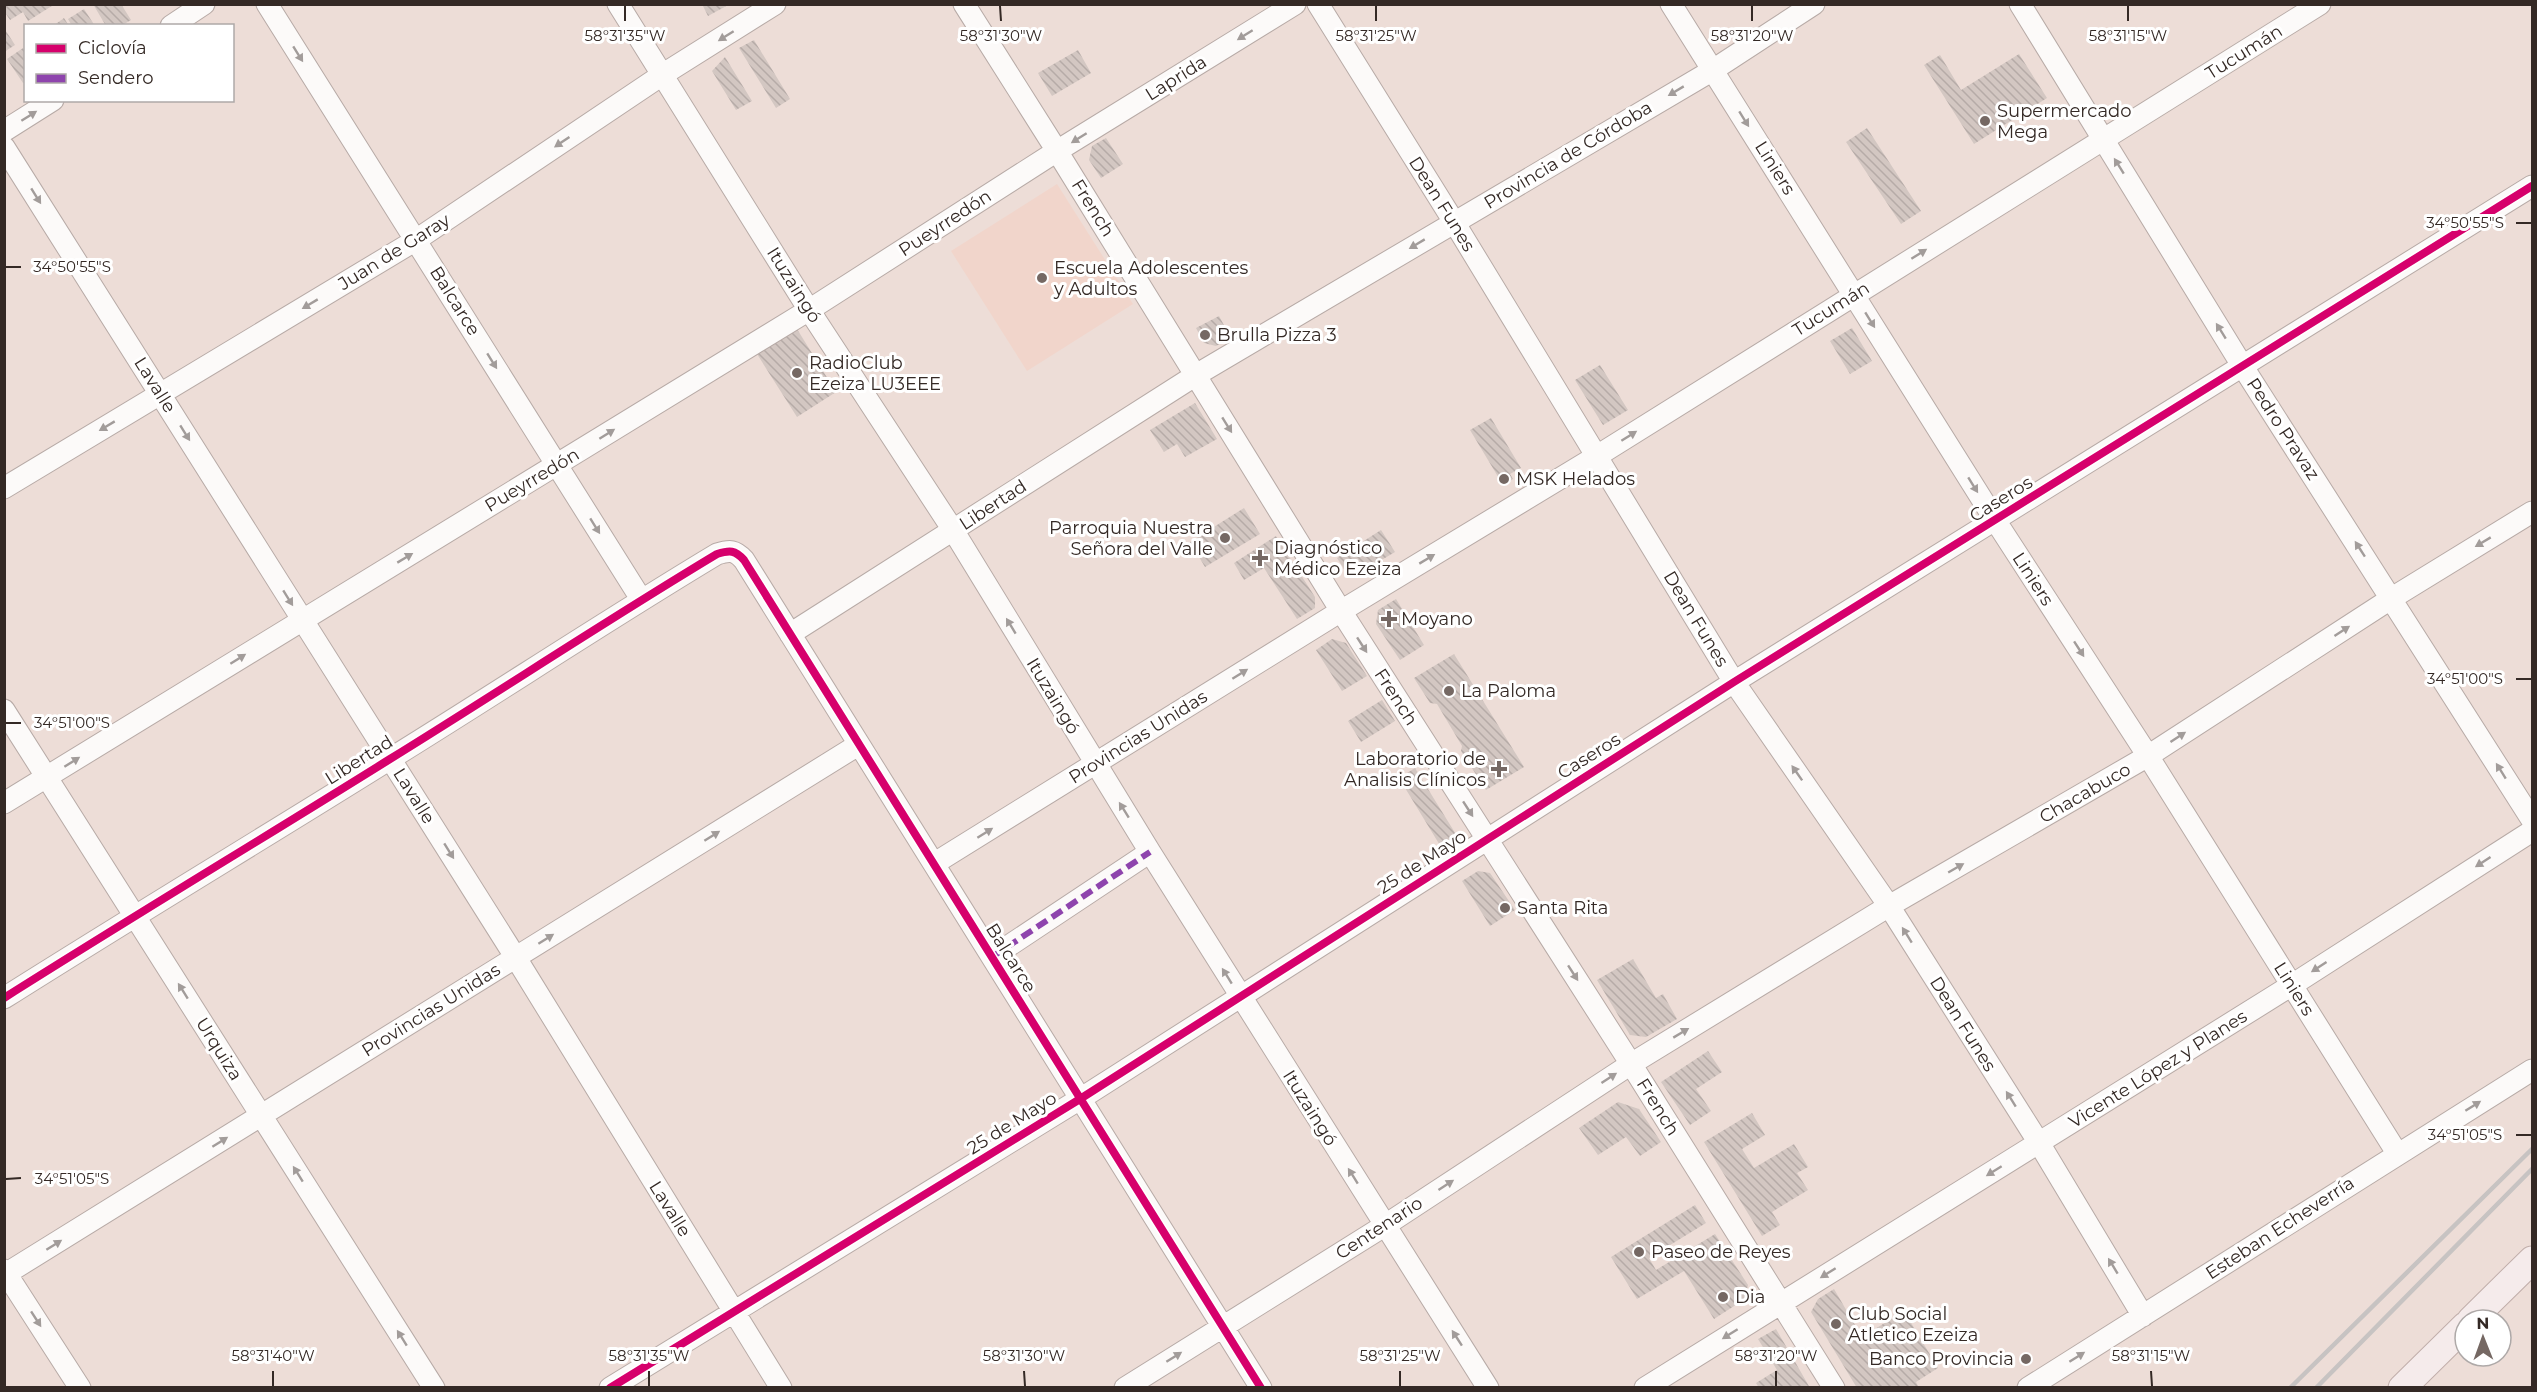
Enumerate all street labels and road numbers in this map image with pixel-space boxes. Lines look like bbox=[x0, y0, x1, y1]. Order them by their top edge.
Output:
street label: Tucumán bbox=[2202, 20, 2286, 84]
street label: Laprida bbox=[1141, 51, 1211, 105]
street label: Provincia de Córdoba bbox=[1480, 96, 1656, 214]
street label: Liniers bbox=[1750, 137, 1800, 199]
street label: Dean Funes bbox=[1404, 152, 1480, 256]
street label: French bbox=[1067, 175, 1119, 241]
street label: Pueyrredón bbox=[895, 185, 995, 261]
street label: Juan de Garay bbox=[333, 209, 454, 296]
street label: Ituzaingó bbox=[762, 243, 826, 327]
street label: Balcarce bbox=[425, 262, 485, 340]
street label: Tucumán bbox=[1789, 277, 1873, 341]
street label: Lavalle bbox=[129, 353, 181, 417]
street label: Pedro Pravaz bbox=[2242, 374, 2324, 484]
street label: Pueyrredón bbox=[481, 443, 583, 517]
street label: Caseros bbox=[1966, 471, 2037, 527]
street label: Libertad bbox=[955, 475, 1031, 535]
street label: Liniers bbox=[2008, 548, 2058, 610]
street label: Dean Funes bbox=[1659, 567, 1733, 671]
street label: Ituzaingó bbox=[1022, 654, 1084, 738]
street label: French bbox=[1370, 664, 1422, 730]
street label: Provincias Unidas bbox=[1065, 685, 1211, 788]
street label: Caseros bbox=[1554, 728, 1625, 784]
street label: Libertad bbox=[321, 731, 397, 789]
street label: Chacabuco bbox=[2035, 758, 2135, 828]
street label: Lavalle bbox=[388, 764, 440, 828]
street label: 25 de Mayo bbox=[1374, 825, 1470, 899]
street label: Balcarce bbox=[981, 919, 1041, 997]
street label: Provincias Unidas bbox=[358, 958, 504, 1061]
street label: Liniers bbox=[2269, 958, 2319, 1020]
street label: Dean Funes bbox=[1925, 972, 2001, 1076]
street label: Vicente López y Planes bbox=[2065, 1005, 2251, 1133]
street label: Urquiza bbox=[191, 1013, 247, 1085]
street label: Ituzaingó bbox=[1278, 1066, 1342, 1150]
street label: French bbox=[1632, 1074, 1684, 1140]
street label: 25 de Mayo bbox=[963, 1087, 1061, 1159]
street label: Esteban Echeverría bbox=[2201, 1172, 2359, 1284]
street label: Lavalle bbox=[644, 1177, 696, 1241]
street label: Centenario bbox=[1331, 1192, 1427, 1264]

